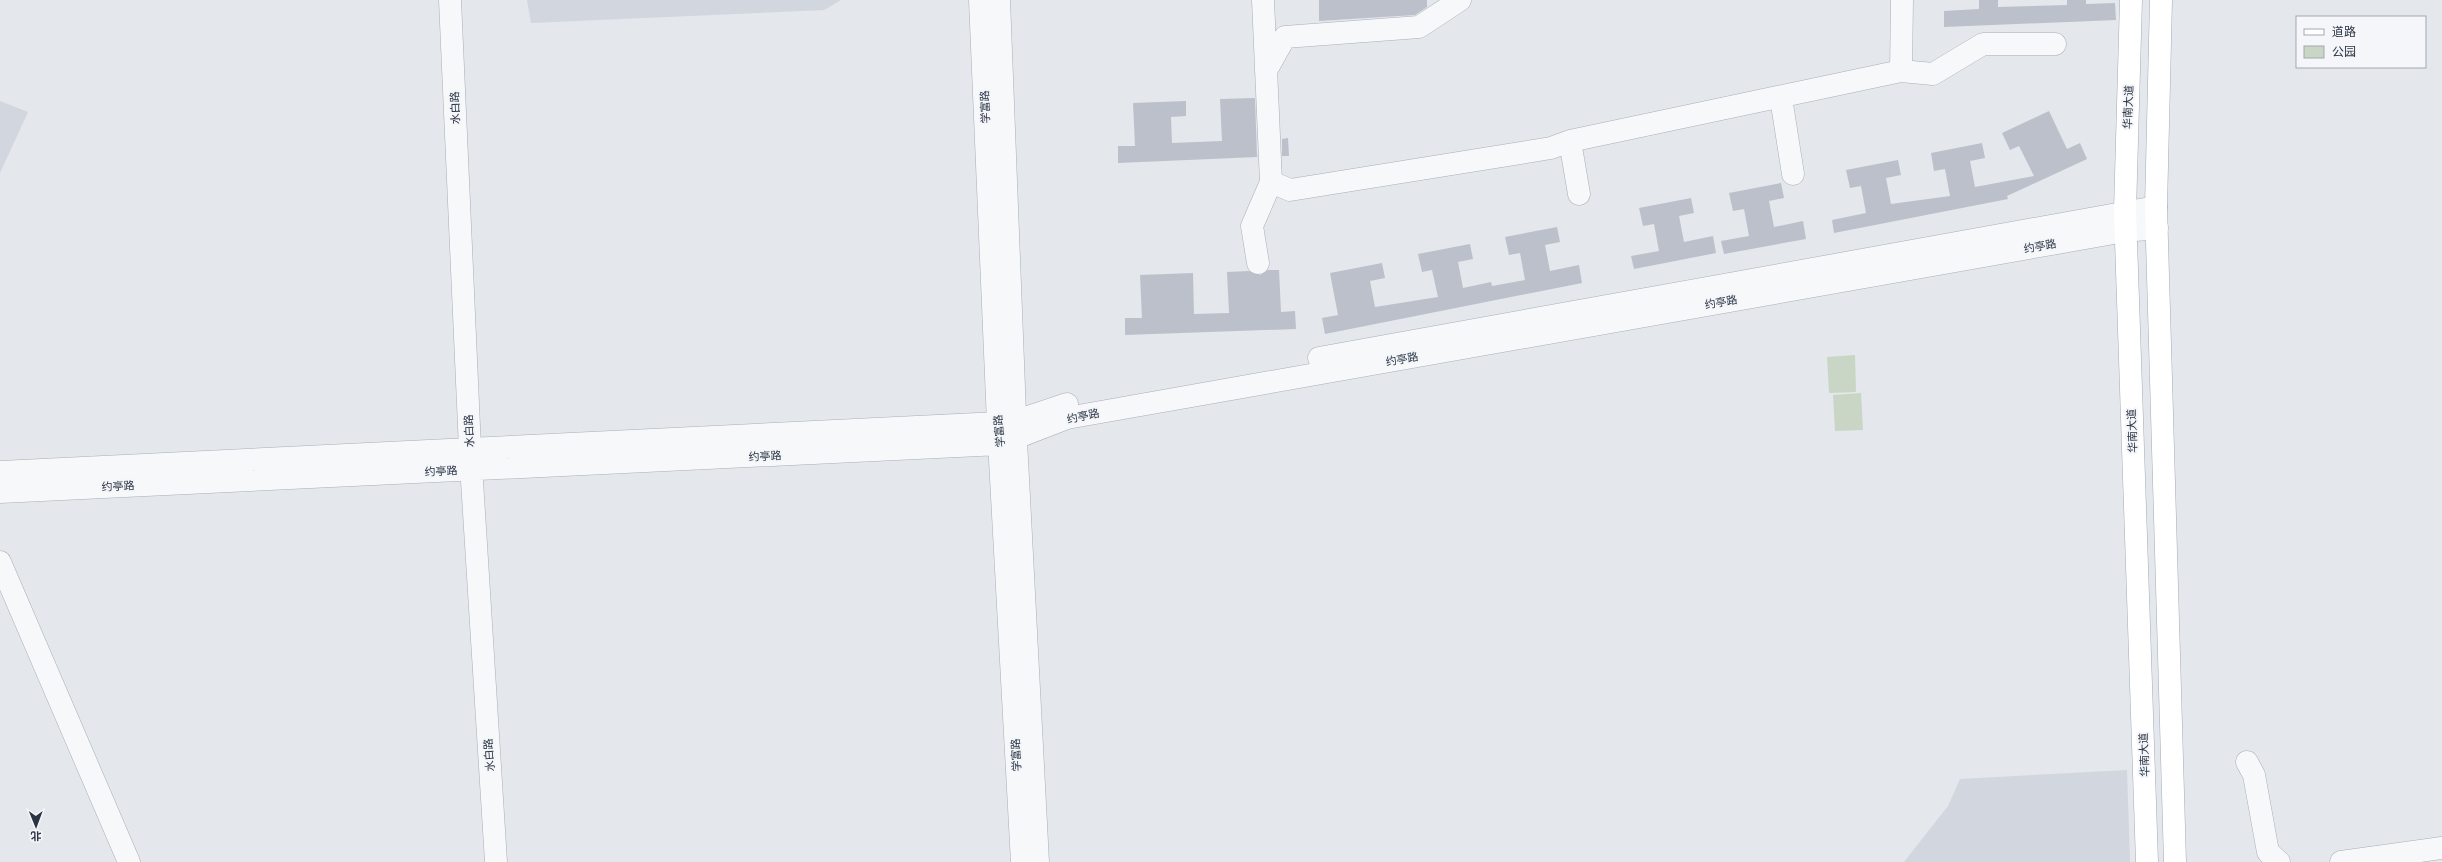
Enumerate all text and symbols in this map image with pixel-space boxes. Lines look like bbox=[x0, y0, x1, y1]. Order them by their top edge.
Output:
legend bbox=[2296, 16, 2426, 68]
text: 道路 bbox=[2332, 25, 2356, 39]
text: 公园 bbox=[2332, 45, 2356, 59]
street label: 华南大道 bbox=[2121, 85, 2136, 129]
street label: 学富路 bbox=[978, 90, 993, 124]
street label: 水白路 bbox=[448, 91, 463, 125]
street label: 约亭路 bbox=[2023, 237, 2057, 256]
street label: 约亭路 bbox=[1704, 293, 1738, 312]
street label: 约亭路 bbox=[1385, 350, 1419, 369]
street label: 约亭路 bbox=[1066, 407, 1101, 426]
street label: 华南大道 bbox=[2125, 409, 2140, 453]
street label: 水白路 bbox=[462, 414, 477, 448]
street label: 学富路 bbox=[992, 414, 1007, 448]
street label: 约亭路 bbox=[748, 449, 782, 464]
street label: 约亭路 bbox=[424, 464, 458, 479]
street label: 约亭路 bbox=[101, 479, 135, 494]
street label: 华南大道 bbox=[2137, 733, 2152, 777]
street label: 水白路 bbox=[482, 738, 497, 772]
street label: 学富路 bbox=[1009, 738, 1024, 772]
north arrow bbox=[16, 806, 56, 846]
text: 北 bbox=[31, 829, 42, 842]

